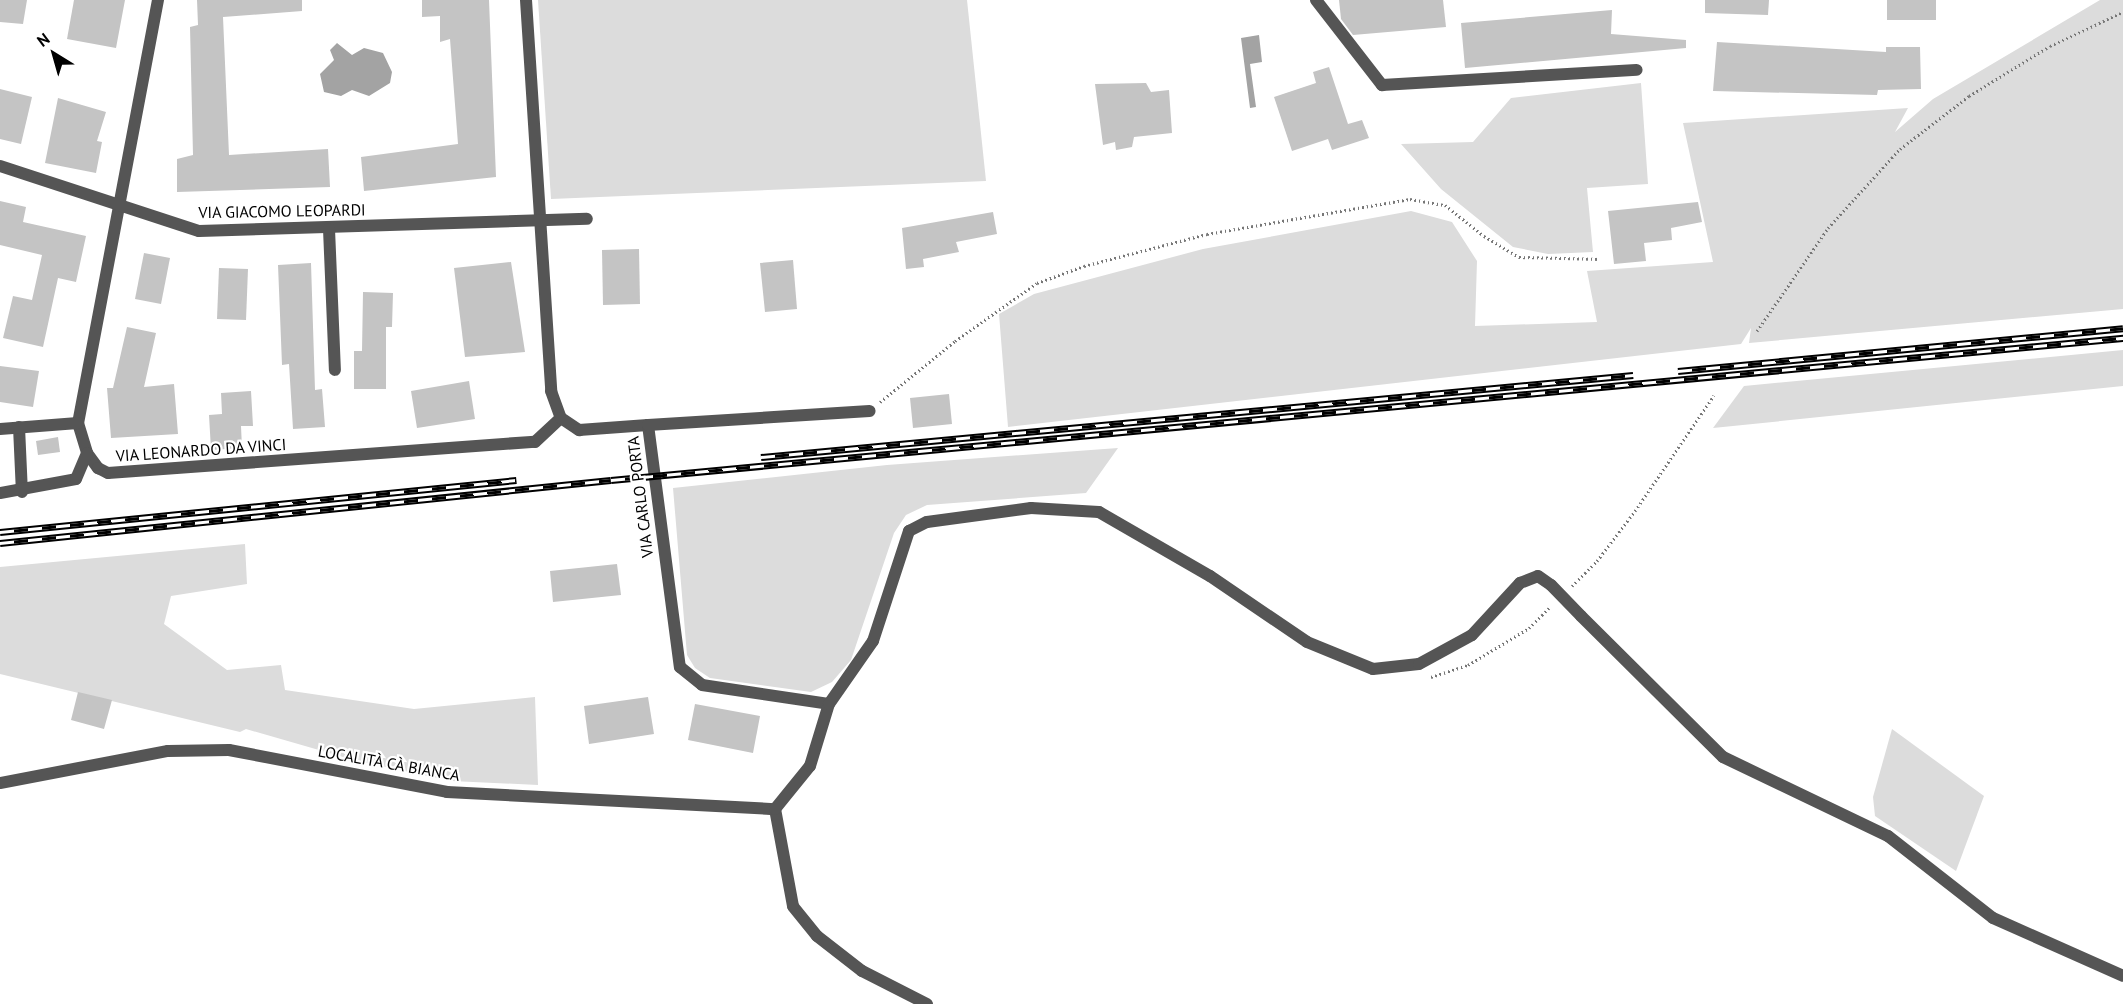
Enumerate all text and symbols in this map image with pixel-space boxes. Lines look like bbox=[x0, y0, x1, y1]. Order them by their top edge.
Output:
north arrow bbox=[24, 24, 84, 84]
text: N bbox=[33, 28, 53, 51]
street label: VIA GIACOMO LEOPARDI bbox=[198, 200, 366, 222]
street label: VIA LEONARDO DA VINCI bbox=[114, 434, 288, 466]
street label: VIA CARLO PORTA bbox=[623, 435, 657, 559]
street label: LOCALITÀ CÀ BIANCA bbox=[316, 741, 462, 785]

